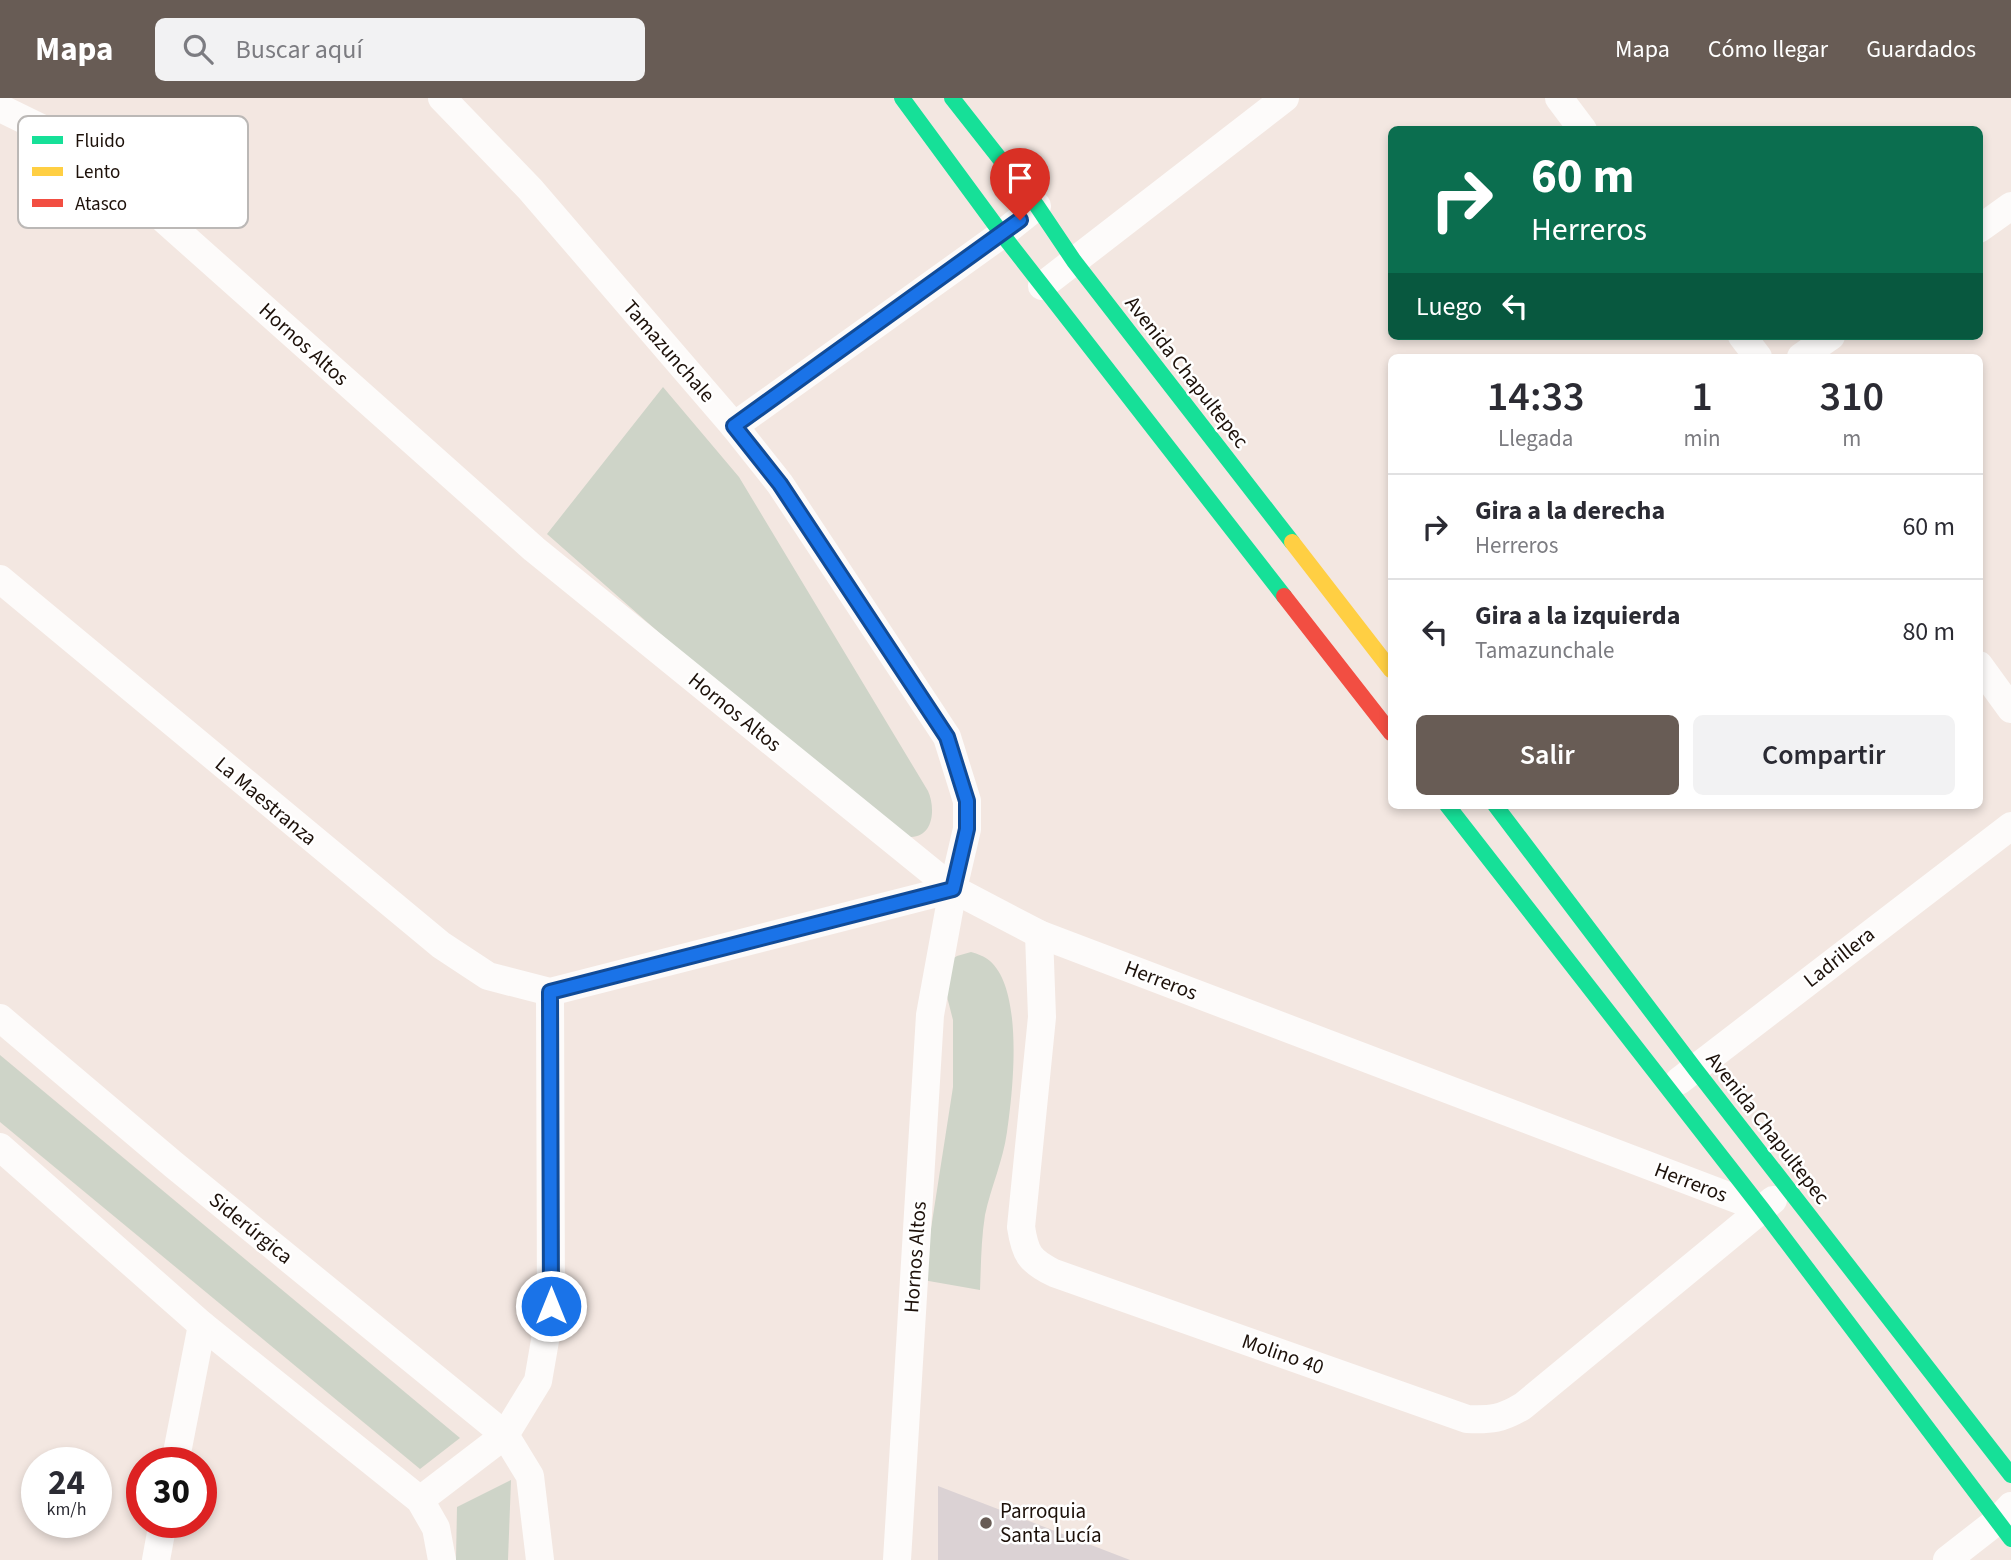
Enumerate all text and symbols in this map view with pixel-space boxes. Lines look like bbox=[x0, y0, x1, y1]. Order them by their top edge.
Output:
search box bbox=[155, 18, 645, 81]
text: Mapa bbox=[35, 26, 113, 73]
icon: search bbox=[179, 30, 217, 68]
text: Buscar aquí bbox=[235, 31, 363, 68]
text: Mapa bbox=[1615, 32, 1670, 67]
text: Cómo llegar bbox=[1708, 32, 1828, 67]
text: Guardados bbox=[1866, 32, 1976, 67]
legend bbox=[18, 116, 248, 228]
text: Fluido bbox=[75, 128, 125, 155]
text: 60 m bbox=[1531, 142, 1635, 212]
pin bbox=[990, 148, 1050, 220]
icon: right bbox=[1416, 154, 1507, 245]
text: Lento bbox=[75, 159, 120, 186]
icon: arrive bbox=[1001, 159, 1039, 197]
text: Atasco bbox=[75, 191, 127, 218]
text: Herreros bbox=[1531, 207, 1647, 253]
icon: left bbox=[1496, 287, 1534, 325]
text: Luego bbox=[1416, 288, 1482, 325]
street label: Avenida Chapultepec bbox=[1118, 290, 1256, 455]
street label: Tamazunchale bbox=[616, 293, 722, 409]
street label: Hornos Altos bbox=[252, 295, 356, 393]
text: 14:33 bbox=[1487, 367, 1585, 427]
text: 1 bbox=[1691, 367, 1713, 427]
text: 310 bbox=[1820, 367, 1884, 427]
text: Llegada bbox=[1498, 422, 1573, 455]
text: min bbox=[1683, 422, 1721, 455]
text: m bbox=[1842, 422, 1861, 455]
text: Gira a la derecha bbox=[1475, 492, 1665, 529]
icon: right bbox=[1416, 508, 1454, 546]
text: 60 m bbox=[1902, 508, 1955, 545]
text: Herreros bbox=[1475, 529, 1558, 562]
text: Gira a la izquierda bbox=[1475, 597, 1680, 634]
icon: left bbox=[1416, 613, 1454, 651]
text: 80 m bbox=[1902, 613, 1955, 650]
text: Tamazunchale bbox=[1475, 634, 1614, 667]
street label: Hornos Altos bbox=[682, 665, 788, 759]
button: Salir bbox=[1416, 715, 1679, 795]
button: Compartir bbox=[1693, 715, 1955, 795]
street label: La Maestranza bbox=[209, 749, 323, 853]
street label: Ladrillera bbox=[1797, 920, 1881, 994]
street label: Herreros bbox=[1120, 952, 1202, 1008]
street label: Avenida Chapultepec bbox=[1699, 1046, 1837, 1211]
street label: Herreros bbox=[1650, 1154, 1732, 1210]
street label: Siderúrgica bbox=[203, 1185, 299, 1271]
street label: Hornos Altos bbox=[896, 1200, 934, 1314]
position arrow bbox=[514, 1269, 588, 1343]
street label: Molino 40 bbox=[1238, 1326, 1328, 1382]
speed limit sign: 30 bbox=[126, 1447, 217, 1538]
text: 24 bbox=[48, 1458, 85, 1508]
place label: Parroquia Santa Lucía bbox=[1000, 1496, 1101, 1550]
text: km/h bbox=[47, 1497, 86, 1522]
marker: Parroquia Santa Lucía bbox=[978, 1515, 994, 1531]

